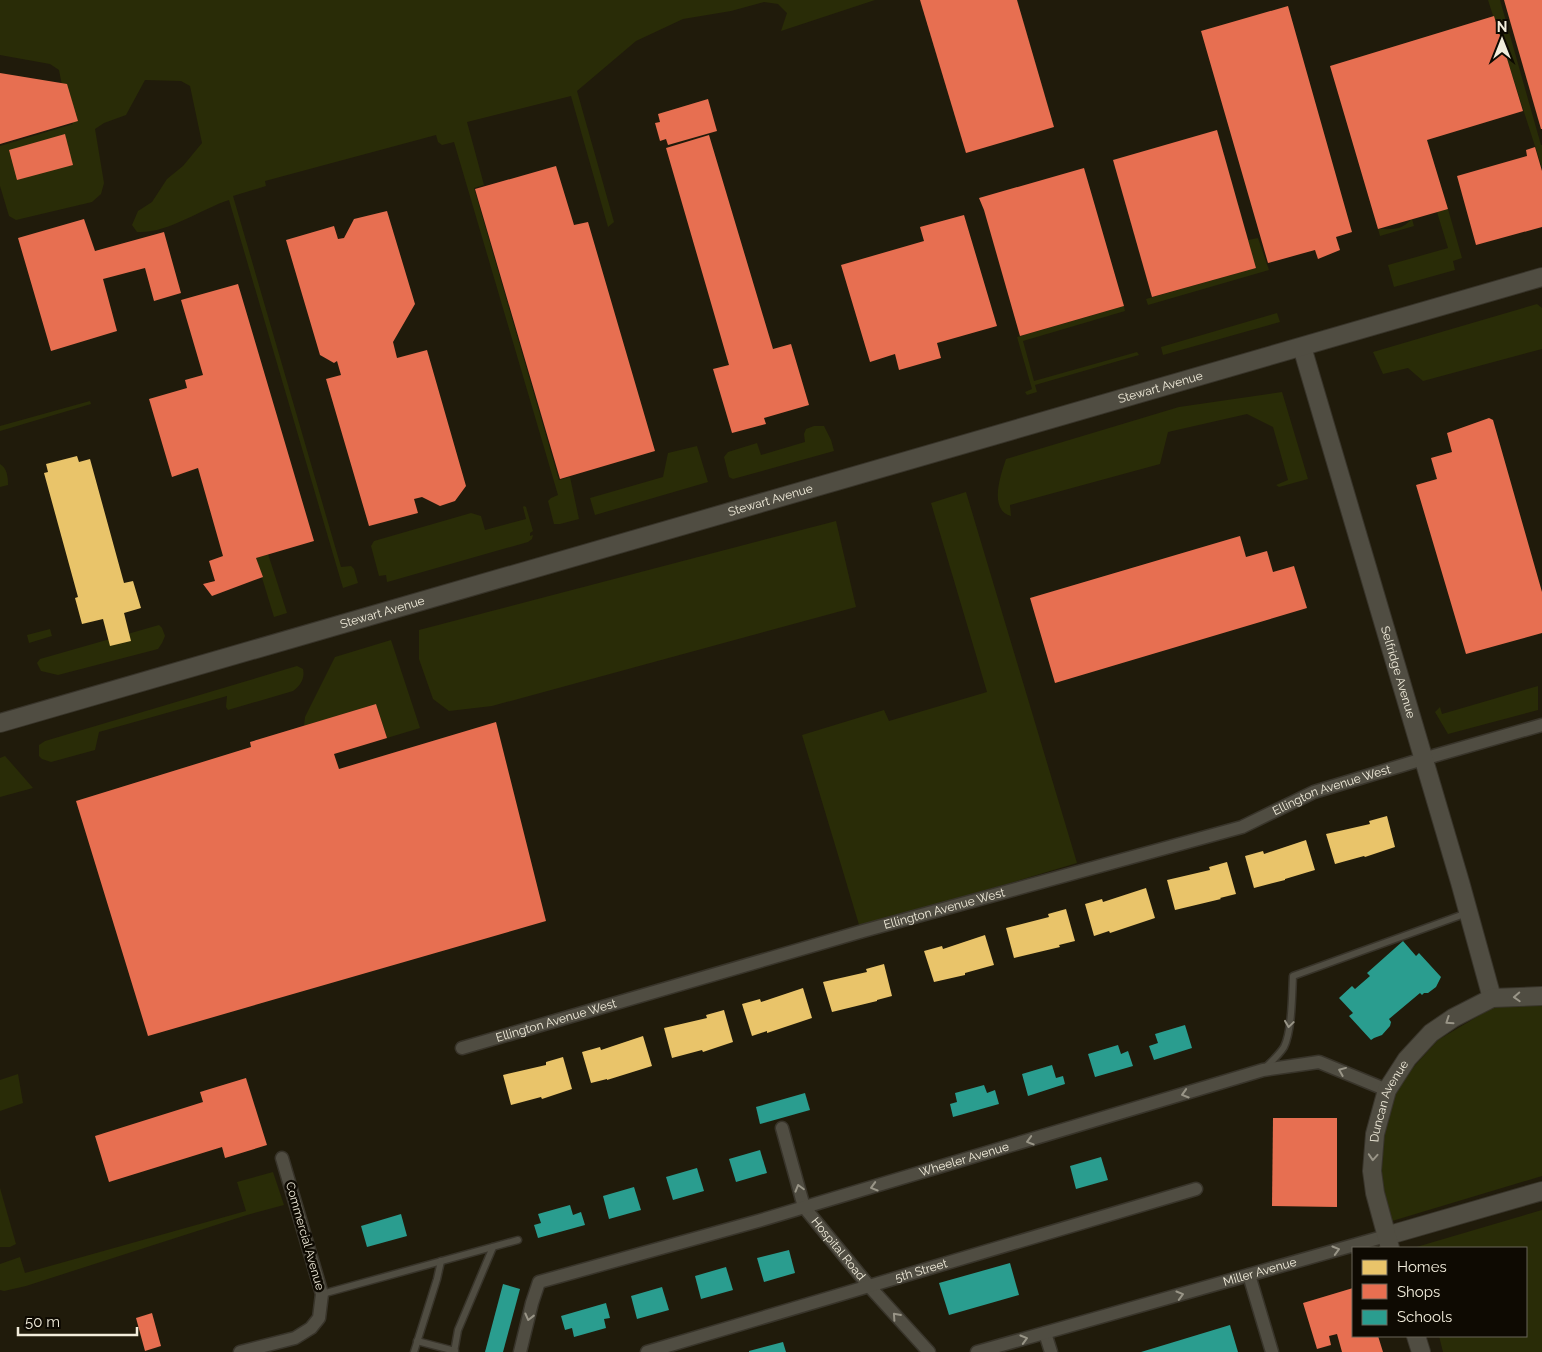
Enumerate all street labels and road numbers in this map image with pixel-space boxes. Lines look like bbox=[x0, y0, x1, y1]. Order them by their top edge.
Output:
street label: Stewart Avenue bbox=[1117, 369, 1204, 406]
street label: Stewart Avenue bbox=[727, 481, 814, 519]
street label: Stewart Avenue bbox=[338, 594, 426, 631]
street label: Selfridge Avenue bbox=[1378, 624, 1418, 720]
street label: Ellington Avenue West bbox=[1270, 762, 1392, 818]
street label: Ellington Avenue West bbox=[882, 885, 1006, 932]
street label: Ellington Avenue West bbox=[494, 996, 618, 1045]
street label: Duncan Avenue bbox=[1367, 1058, 1411, 1143]
street label: Wheeler Avenue bbox=[918, 1139, 1011, 1179]
street label: Commercial Avenue bbox=[283, 1180, 327, 1292]
street label: Hospital Road bbox=[808, 1214, 868, 1283]
street label: Miller Avenue bbox=[1222, 1255, 1298, 1289]
street label: 5th Street bbox=[893, 1256, 949, 1285]

